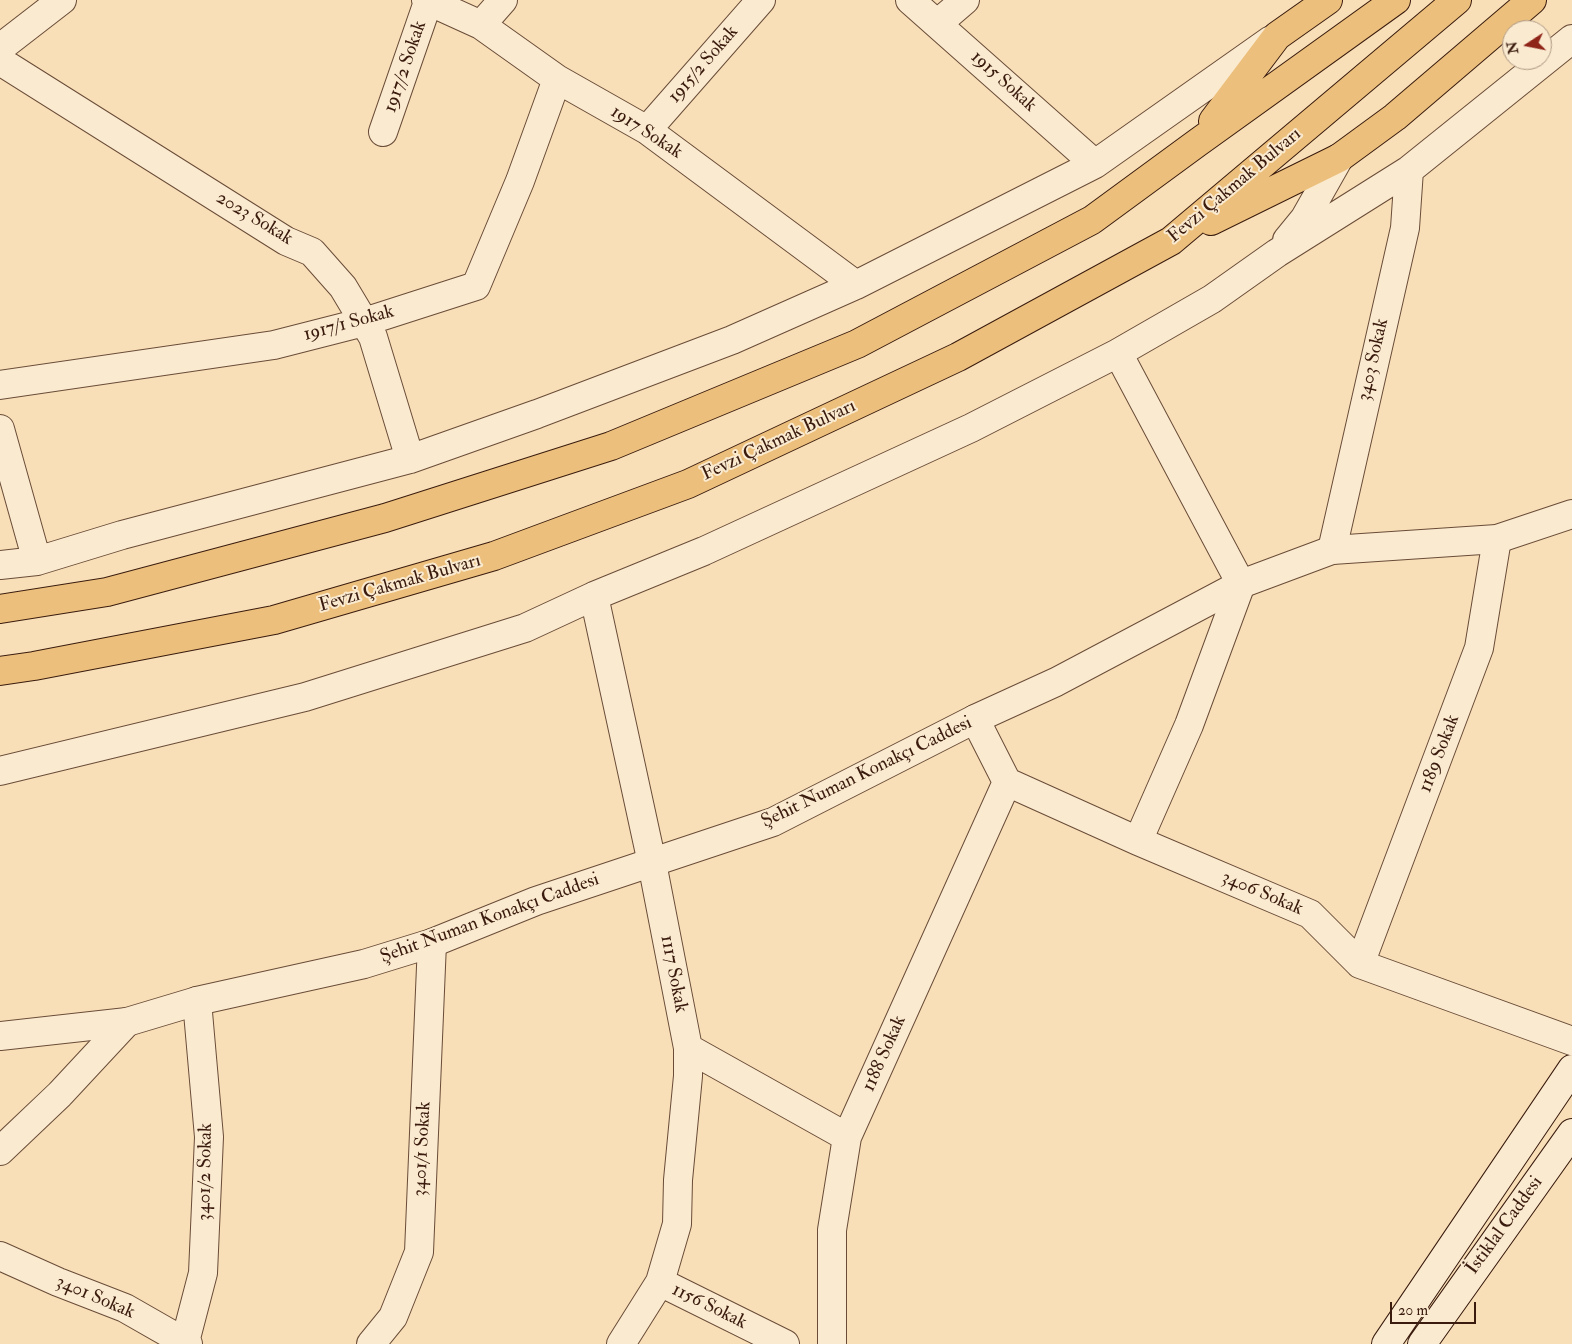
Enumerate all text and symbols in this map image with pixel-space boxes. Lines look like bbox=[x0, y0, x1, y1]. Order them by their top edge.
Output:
street label: 1917/2 Sokak bbox=[380, 18, 432, 116]
north arrow bbox=[1502, 20, 1552, 70]
street label: 1915/2 Sokak bbox=[664, 22, 744, 108]
text: N bbox=[1503, 40, 1522, 56]
street label: 1915 Sokak bbox=[965, 46, 1041, 118]
street label: 1917 Sokak bbox=[606, 101, 686, 165]
street label: Fevzi Çakmak Bulvarı bbox=[1164, 123, 1306, 249]
street label: 2023 Sokak bbox=[211, 187, 297, 251]
street label: 1917/1 Sokak bbox=[301, 301, 397, 347]
street label: 3403 Sokak bbox=[1353, 317, 1395, 403]
street label: Fevzi Çakmak Bulvarı bbox=[698, 395, 860, 487]
street label: Fevzi Çakmak Bulvarı bbox=[316, 550, 484, 618]
street label: Şehit Numan Konakçı Caddesi bbox=[758, 712, 976, 834]
street label: 1189 Sokak bbox=[1415, 712, 1465, 796]
street label: 3406 Sokak bbox=[1218, 867, 1306, 921]
street label: Şehit Numan Konakçı Caddesi bbox=[377, 869, 603, 969]
street label: 1117 Sokak bbox=[654, 933, 692, 1015]
street label: 1188 Sokak bbox=[858, 1012, 912, 1096]
street label: 3401/1 Sokak bbox=[409, 1101, 437, 1197]
street label: 3401/2 Sokak bbox=[194, 1123, 218, 1221]
street label: İstiklal Caddesi bbox=[1462, 1172, 1548, 1280]
street label: 3401 Sokak bbox=[52, 1271, 138, 1325]
street label: 1156 Sokak bbox=[668, 1279, 750, 1335]
scale bar bbox=[1392, 1292, 1478, 1324]
text: 20 m bbox=[1398, 1301, 1428, 1320]

